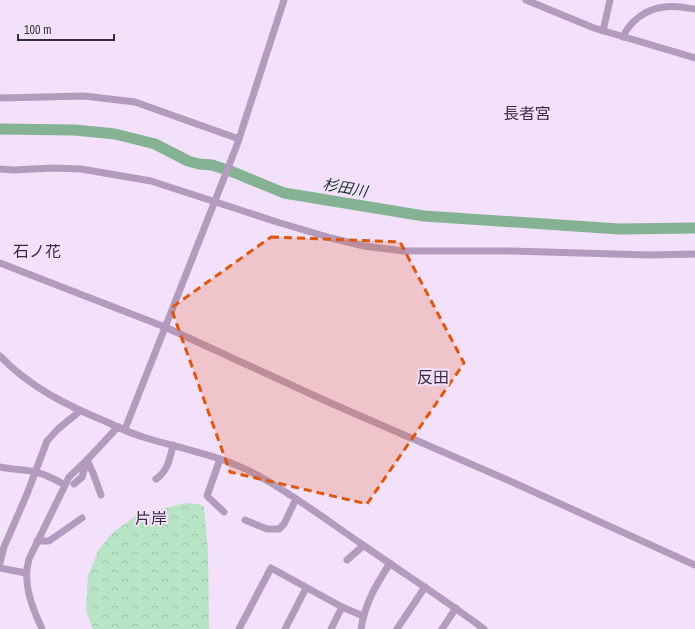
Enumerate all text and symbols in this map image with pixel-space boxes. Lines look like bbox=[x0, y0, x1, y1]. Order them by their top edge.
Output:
scale bar bbox=[18, 16, 114, 42]
text: 100 m bbox=[24, 22, 51, 38]
district label: 長者宮 bbox=[503, 102, 551, 124]
water label: 杉田川 bbox=[321, 173, 371, 202]
district label: 石ノ花 bbox=[13, 240, 61, 262]
district label: 反田 bbox=[417, 366, 449, 388]
district label: 片岸 bbox=[135, 507, 167, 529]

